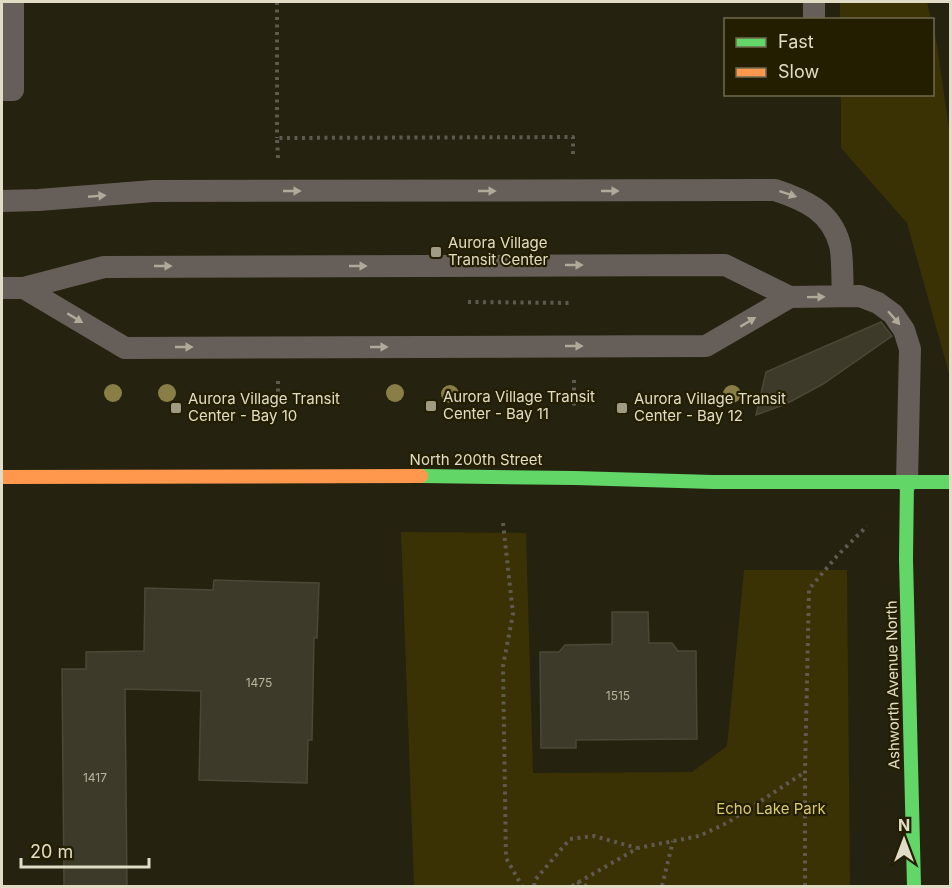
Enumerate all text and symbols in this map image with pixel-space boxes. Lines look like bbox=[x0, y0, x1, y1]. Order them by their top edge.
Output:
legend bbox=[724, 18, 934, 96]
text: Fast bbox=[778, 31, 814, 52]
text: Slow bbox=[778, 61, 819, 82]
one-way arrow bbox=[283, 186, 302, 196]
one-way arrow bbox=[478, 186, 497, 196]
one-way arrow bbox=[600, 186, 619, 196]
one-way arrow bbox=[779, 190, 797, 199]
one-way arrow bbox=[88, 191, 107, 201]
place label: Aurora Village Transit Center bbox=[448, 233, 549, 269]
marker: Aurora Village Transit Center bbox=[429, 245, 443, 259]
one-way arrow bbox=[564, 260, 583, 270]
one-way arrow bbox=[153, 261, 172, 271]
one-way arrow bbox=[348, 261, 367, 271]
one-way arrow bbox=[807, 292, 826, 302]
one-way arrow bbox=[887, 310, 901, 325]
one-way arrow bbox=[66, 312, 83, 322]
one-way arrow bbox=[740, 316, 756, 327]
one-way arrow bbox=[564, 341, 583, 351]
one-way arrow bbox=[369, 342, 388, 352]
one-way arrow bbox=[174, 343, 193, 352]
place label: Aurora Village Transit Center - Bay 11 bbox=[443, 387, 595, 423]
place label: Aurora Village Transit Center - Bay 10 bbox=[188, 389, 340, 425]
place label: Aurora Village Transit Center - Bay 12 bbox=[634, 389, 786, 425]
marker: Aurora Village Transit Center - Bay 11 bbox=[424, 399, 438, 413]
marker: Aurora Village Transit Center - Bay 10 bbox=[169, 401, 183, 415]
marker: Aurora Village Transit Center - Bay 12 bbox=[615, 401, 629, 415]
street label: North 200th Street bbox=[410, 450, 542, 469]
street label: Ashworth Avenue North bbox=[882, 600, 903, 770]
house number: 1475 bbox=[246, 675, 272, 690]
house number: 1515 bbox=[606, 688, 630, 703]
house number: 1417 bbox=[83, 770, 107, 785]
park label: Echo Lake Park bbox=[716, 799, 827, 818]
north arrow bbox=[874, 810, 934, 870]
text: N bbox=[898, 815, 910, 835]
scale bar bbox=[21, 831, 148, 869]
text: 20 m bbox=[30, 841, 73, 862]

